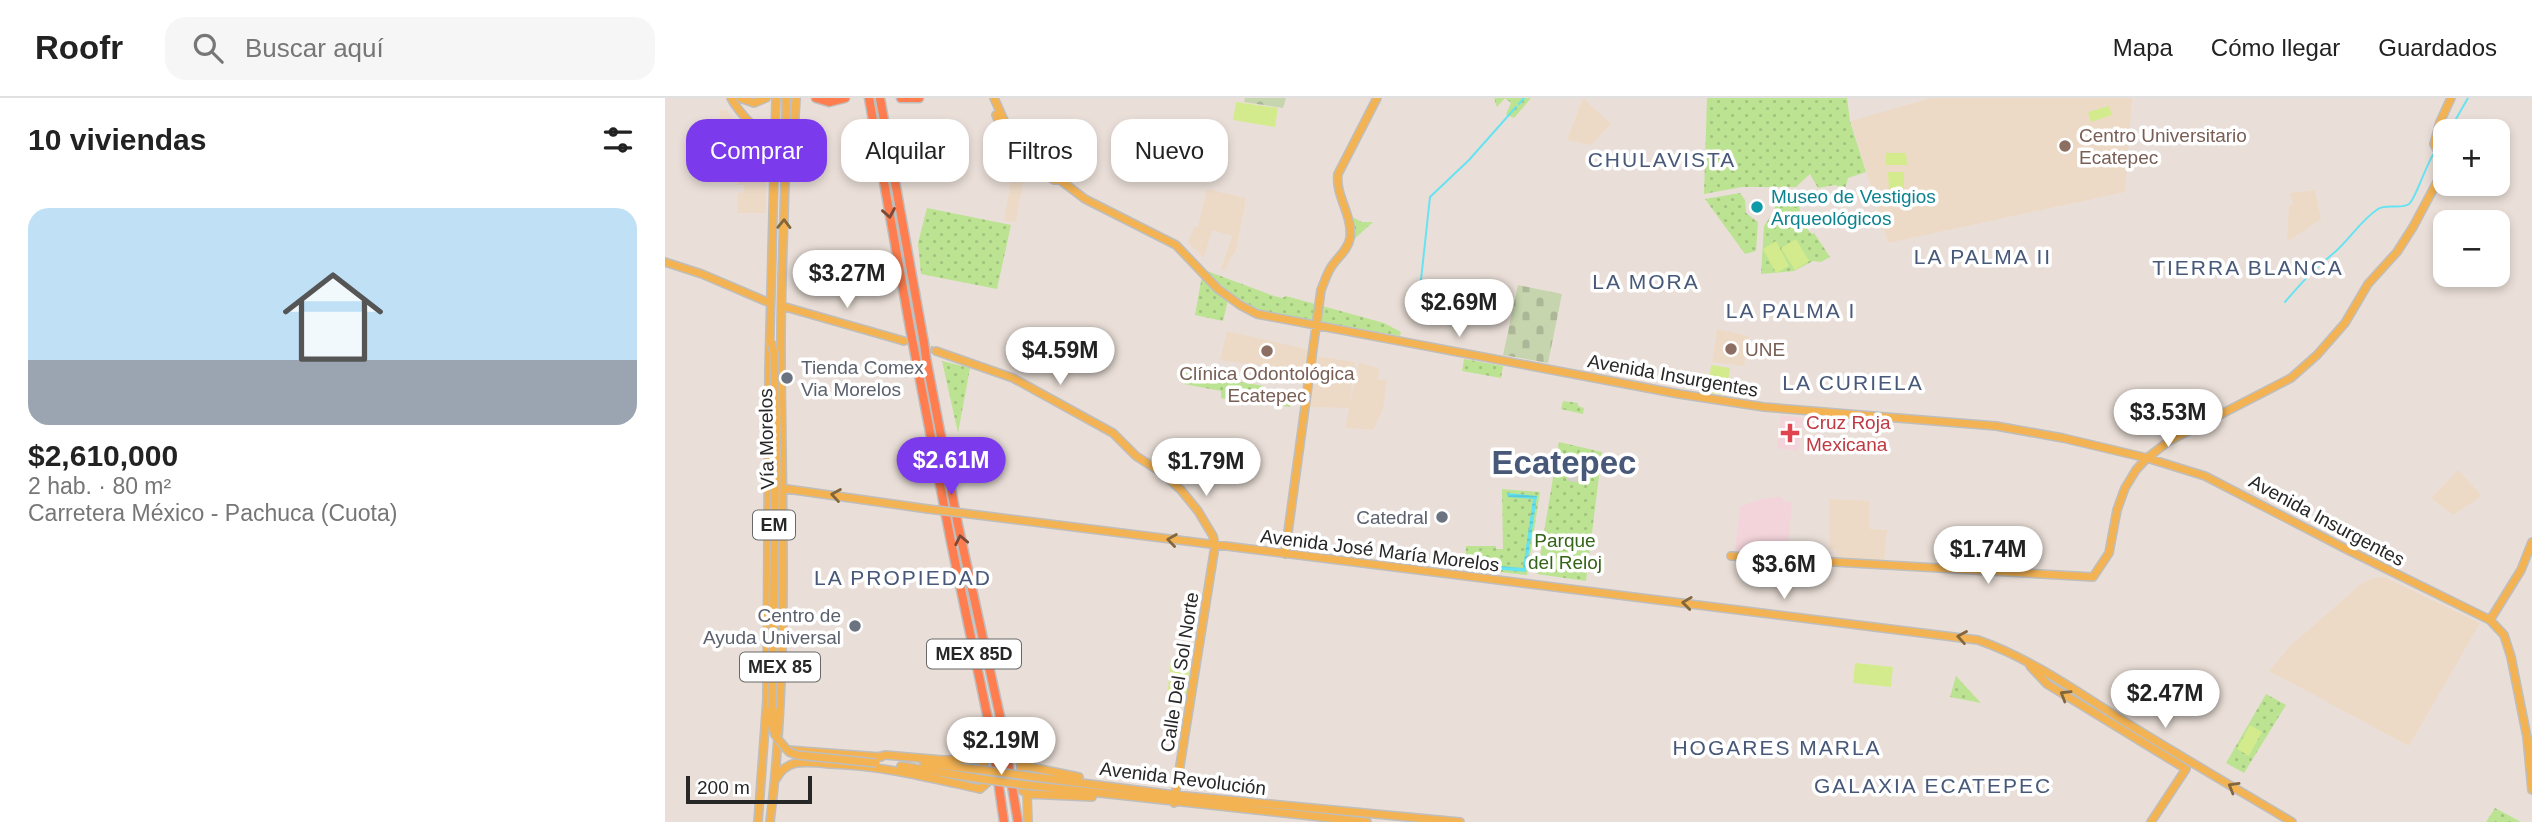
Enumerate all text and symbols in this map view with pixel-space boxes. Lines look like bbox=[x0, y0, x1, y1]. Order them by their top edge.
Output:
search box bbox=[165, 17, 655, 80]
text: Roofr bbox=[35, 29, 123, 66]
icon: search bbox=[189, 29, 227, 67]
text: Buscar aquí bbox=[245, 33, 384, 63]
text: Mapa bbox=[2113, 34, 2173, 61]
text: Cómo llegar bbox=[2211, 34, 2340, 61]
text: Guardados bbox=[2378, 34, 2497, 61]
chip: Comprar bbox=[686, 119, 827, 182]
chip: Alquilar bbox=[841, 119, 969, 182]
chip: Filtros bbox=[983, 119, 1097, 182]
chip: Nuevo bbox=[1111, 119, 1228, 182]
map controls bbox=[2433, 119, 2510, 287]
button: + bbox=[2433, 119, 2510, 196]
icon: filters bbox=[599, 121, 637, 159]
text: 10 viviendas bbox=[28, 123, 206, 156]
place label: Centro Universitario Ecatepec bbox=[2079, 125, 2247, 168]
marker: Centro Universitario Ecatepec bbox=[2057, 138, 2073, 154]
district label: CHULAVISTA bbox=[1588, 148, 1736, 171]
place label: Museo de Vestigios Arqueológicos bbox=[1771, 186, 1936, 229]
marker: Museo de Vestigios Arqueológicos bbox=[1749, 199, 1765, 215]
one-way arrow bbox=[881, 208, 896, 219]
button: − bbox=[2433, 210, 2510, 287]
one-way arrow bbox=[776, 218, 792, 228]
district label: LA PALMA II bbox=[1914, 245, 2052, 268]
pin: $3.27M bbox=[790, 250, 904, 310]
icon: home bbox=[270, 254, 396, 380]
district label: TIERRA BLANCA bbox=[2152, 256, 2344, 279]
text: $3.27M bbox=[809, 260, 885, 286]
district label: LA MORA bbox=[1592, 270, 1700, 293]
pin: $2.69M bbox=[1402, 280, 1516, 339]
text: $2.69M bbox=[1421, 289, 1497, 315]
district label: LA PALMA I bbox=[1726, 299, 1856, 322]
pin: $4.59M bbox=[1003, 328, 1117, 387]
text: $4.59M bbox=[1022, 337, 1098, 363]
place label: UNE bbox=[1745, 339, 1785, 360]
marker: UNE bbox=[1723, 341, 1739, 357]
marker: Clínica Odontológica Ecatepec bbox=[1259, 343, 1275, 359]
street label: Avenida Insurgentes bbox=[1586, 350, 1760, 401]
place label: Tienda Comex Via Morelos bbox=[801, 357, 924, 400]
place label: Clínica Odontológica Ecatepec bbox=[1179, 363, 1355, 406]
marker: Tienda Comex Via Morelos bbox=[779, 370, 795, 386]
district label: LA CURIELA bbox=[1782, 371, 1924, 394]
street label: Vía Morelos bbox=[755, 388, 778, 490]
pin: $3.53M bbox=[2111, 390, 2225, 449]
text: $3.53M bbox=[2130, 399, 2206, 425]
place label: Cruz Roja Mexicana bbox=[1806, 412, 1891, 455]
marker: Cruz Roja Mexicana bbox=[1780, 423, 1800, 443]
pin: $2.61M bbox=[894, 438, 1008, 497]
pin: $1.79M bbox=[1149, 438, 1263, 498]
text: $2,610,000 bbox=[28, 439, 178, 472]
district label: Ecatepec bbox=[1492, 444, 1636, 481]
text: $2.61M bbox=[913, 447, 989, 473]
text: $1.79M bbox=[1168, 448, 1244, 474]
street label: Avenida Insurgentes bbox=[2246, 471, 2408, 570]
text: 2 hab. · 80 m² bbox=[28, 473, 171, 499]
one-way arrow bbox=[831, 487, 842, 502]
text: Carretera México - Pachuca (Cuota) bbox=[28, 500, 397, 526]
place label: Catedral bbox=[1356, 507, 1428, 528]
marker: Catedral bbox=[1434, 509, 1450, 525]
road number: EM bbox=[753, 510, 795, 540]
street label: Avenida José María Morelos bbox=[1259, 525, 1501, 576]
pin: $1.74M bbox=[1931, 526, 2045, 586]
park label: Parque del Reloj bbox=[1528, 530, 1602, 573]
one-way arrow bbox=[1166, 532, 1178, 547]
one-way arrow bbox=[955, 534, 970, 546]
text: $1.74M bbox=[1950, 536, 2026, 562]
pin: $3.6M bbox=[1735, 542, 1833, 601]
text: $3.6M bbox=[1752, 551, 1816, 577]
district label: LA PROPIEDAD bbox=[814, 566, 992, 589]
street label: Calle Del Sol Norte bbox=[1156, 591, 1203, 754]
one-way arrow bbox=[1681, 595, 1693, 610]
place label: Centro de Ayuda Universal bbox=[703, 605, 841, 648]
marker: Centro de Ayuda Universal bbox=[847, 618, 863, 634]
one-way arrow bbox=[1956, 630, 1968, 645]
road number: MEX 85D bbox=[927, 640, 1021, 668]
road number: MEX 85 bbox=[740, 652, 820, 682]
pin: $2.47M bbox=[2108, 670, 2222, 730]
text: $2.47M bbox=[2127, 680, 2203, 706]
one-way arrow bbox=[2060, 690, 2073, 703]
pin: $2.19M bbox=[944, 718, 1058, 777]
text: $2.19M bbox=[963, 727, 1039, 753]
district label: HOGARES MARLA bbox=[1672, 736, 1882, 759]
street label: Avenida Revolución bbox=[1098, 758, 1267, 799]
scale bar bbox=[686, 773, 812, 805]
district label: GALAXIA ECATEPEC bbox=[1814, 774, 2052, 797]
text: 200 m bbox=[697, 777, 750, 798]
one-way arrow bbox=[2227, 783, 2240, 796]

